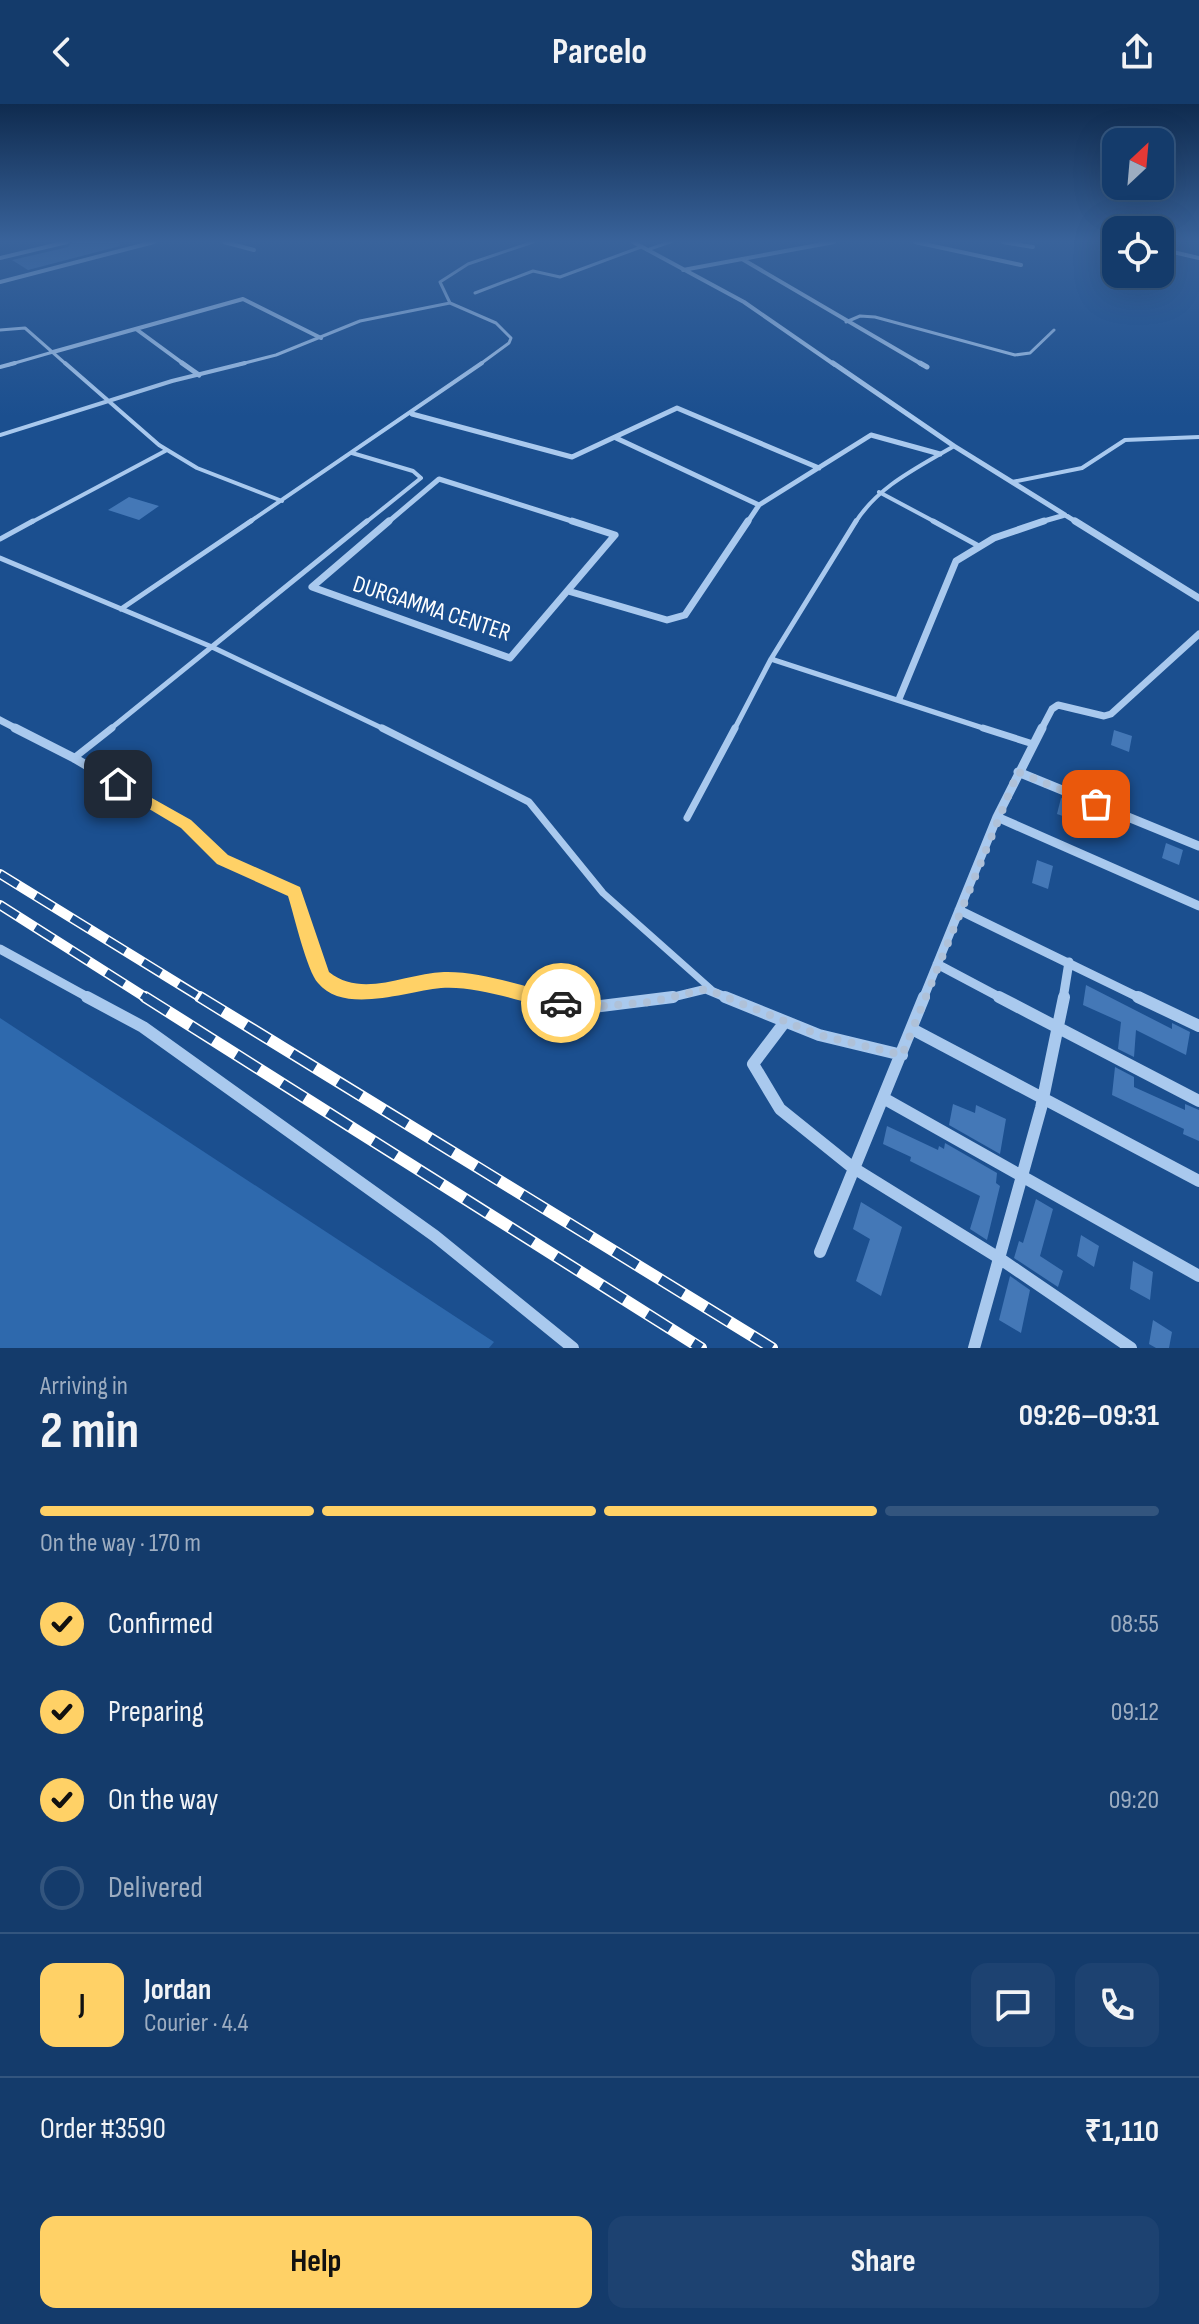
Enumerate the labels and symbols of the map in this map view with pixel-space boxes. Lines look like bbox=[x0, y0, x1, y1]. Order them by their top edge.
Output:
north arrow bbox=[1102, 128, 1174, 200]
street label: DURGAMMA CENTER bbox=[349, 569, 514, 648]
pin bbox=[84, 750, 152, 818]
pin bbox=[1062, 770, 1130, 838]
courier bbox=[521, 963, 601, 1043]

